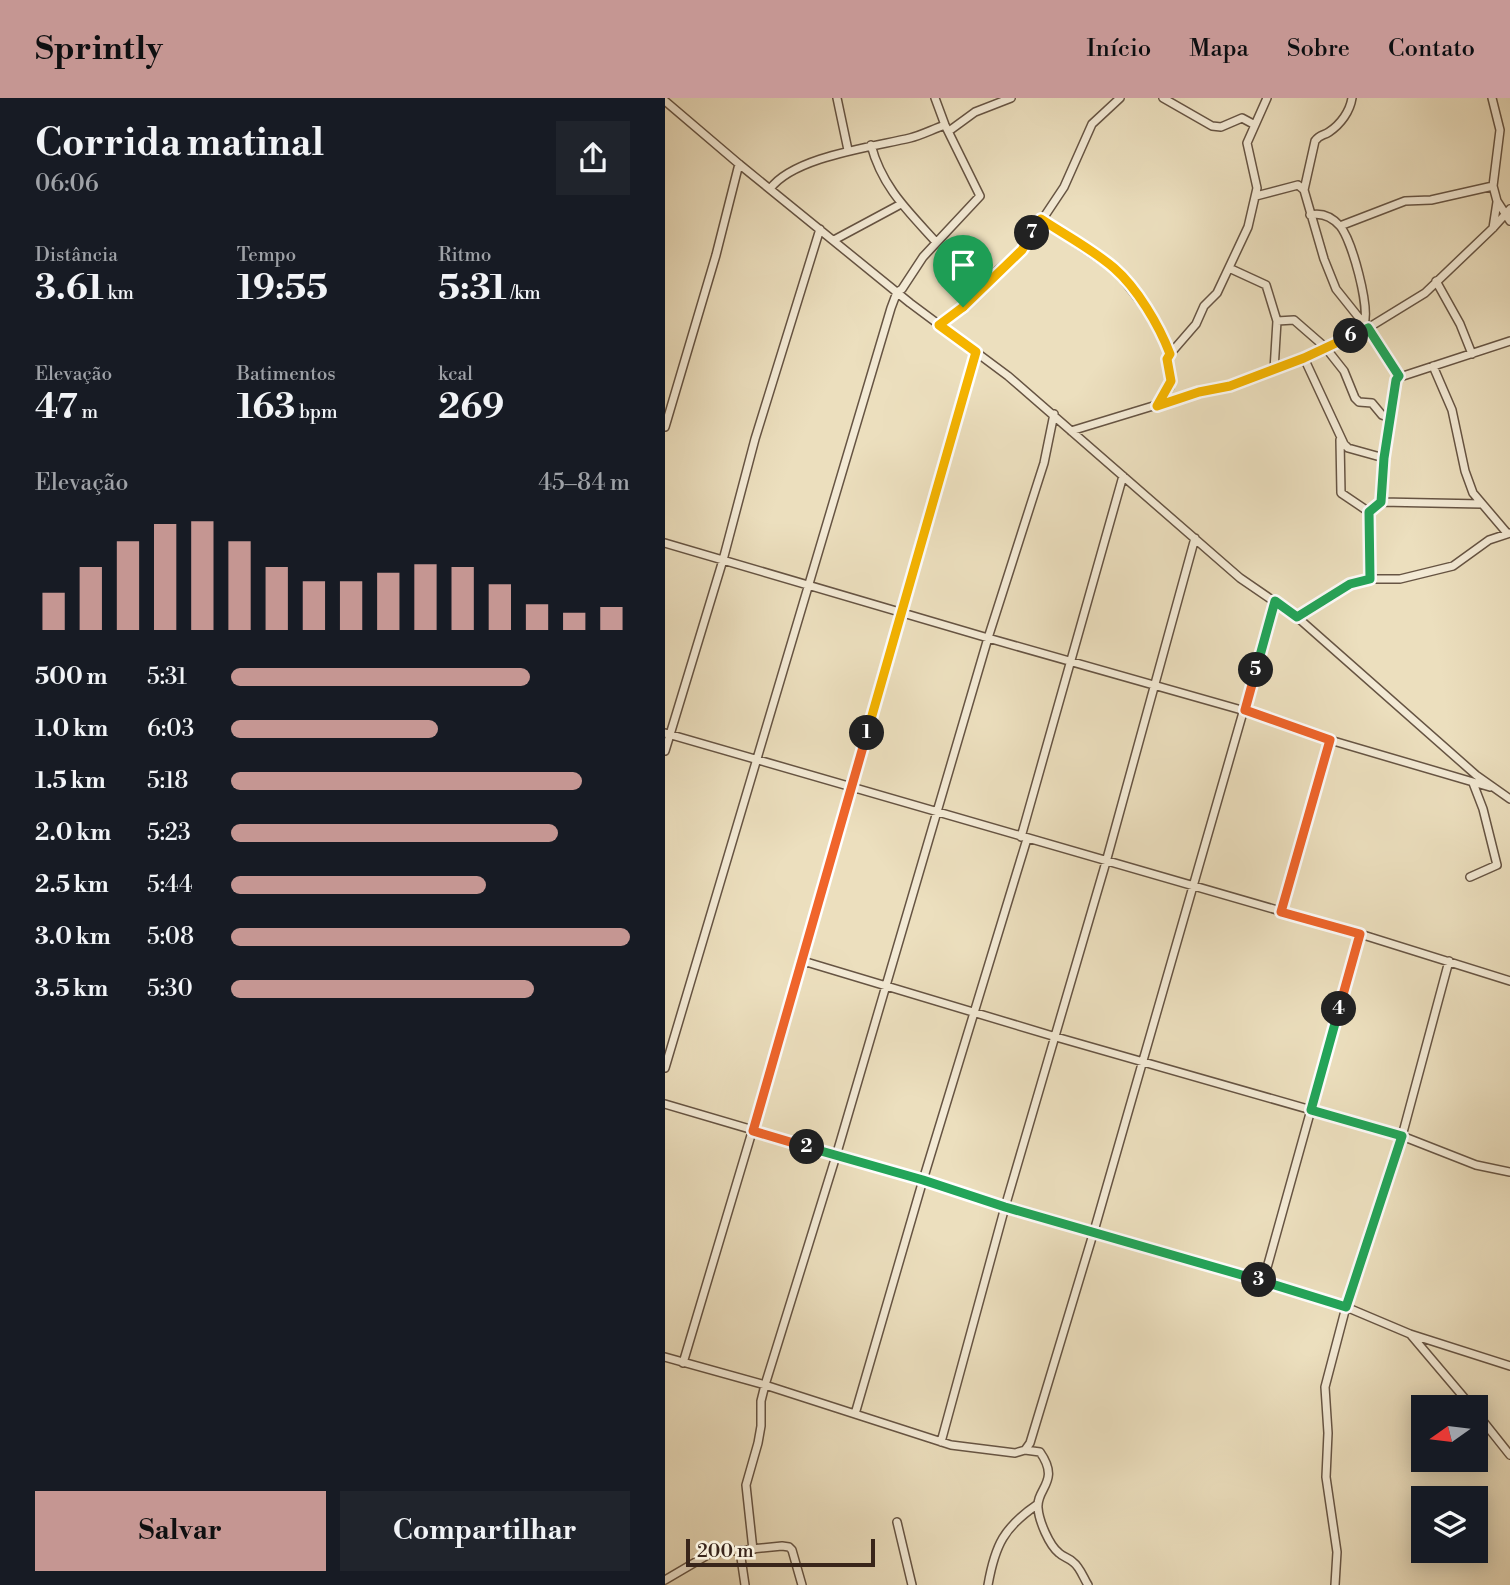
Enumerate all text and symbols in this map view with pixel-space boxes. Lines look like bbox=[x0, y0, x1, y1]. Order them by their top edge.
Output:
text: Sprintly bbox=[35, 29, 163, 70]
text: Início bbox=[1087, 34, 1151, 64]
text: Mapa bbox=[1189, 34, 1249, 64]
text: Sobre bbox=[1287, 34, 1350, 64]
text: Contato bbox=[1388, 34, 1475, 64]
text: Corrida matinal bbox=[35, 120, 324, 167]
button: share bbox=[556, 121, 630, 195]
text: 06:06 bbox=[35, 170, 99, 198]
pin: 7 bbox=[1015, 216, 1049, 250]
text: 7 bbox=[1026, 220, 1037, 244]
pin bbox=[933, 235, 993, 307]
text: Distância bbox=[35, 243, 118, 267]
text: Tempo bbox=[237, 243, 296, 267]
text: Ritmo bbox=[438, 243, 492, 267]
icon: arrive bbox=[944, 246, 982, 284]
text: 3.61 bbox=[35, 267, 104, 310]
text: 19:55 bbox=[237, 267, 328, 310]
text: 5:31 bbox=[438, 267, 507, 310]
text: km bbox=[104, 281, 134, 305]
text: /km bbox=[507, 281, 541, 305]
pin: 6 bbox=[1333, 318, 1369, 354]
text: 6 bbox=[1345, 323, 1356, 347]
text: Elevação bbox=[35, 362, 112, 386]
text: Batimentos bbox=[237, 362, 336, 386]
text: kcal bbox=[438, 362, 473, 386]
text: 47 bbox=[35, 386, 78, 429]
text: 163 bbox=[237, 386, 295, 429]
text: 269 bbox=[438, 386, 504, 429]
text: m bbox=[78, 400, 98, 424]
text: bpm bbox=[295, 400, 338, 424]
text: Elevação bbox=[35, 469, 128, 497]
text: 45–84 m bbox=[538, 469, 630, 497]
pin: 5 bbox=[1239, 652, 1273, 688]
text: 5 bbox=[1250, 657, 1261, 681]
text: 500 m bbox=[35, 663, 107, 691]
text: 5:31 bbox=[147, 663, 187, 691]
text: 1.0 km bbox=[35, 715, 108, 743]
text: 6:03 bbox=[147, 715, 194, 743]
pin: 1 bbox=[849, 716, 885, 750]
text: 1 bbox=[862, 720, 871, 744]
text: 1.5 km bbox=[35, 767, 106, 795]
text: 5:18 bbox=[147, 767, 188, 795]
text: 2.0 km bbox=[35, 819, 111, 847]
text: 5:23 bbox=[147, 819, 191, 847]
text: 2.5 km bbox=[35, 871, 109, 899]
text: 5:44 bbox=[147, 871, 193, 899]
text: 3.0 km bbox=[35, 923, 111, 951]
text: 5:08 bbox=[147, 923, 194, 951]
text: 3.5 km bbox=[35, 975, 108, 1003]
text: 5:30 bbox=[147, 975, 193, 1003]
pin: 4 bbox=[1321, 992, 1357, 1026]
text: 4 bbox=[1332, 996, 1345, 1020]
pin: 2 bbox=[789, 1130, 825, 1164]
text: 2 bbox=[801, 1134, 812, 1158]
pin: 3 bbox=[1241, 1262, 1277, 1298]
text: 3 bbox=[1253, 1267, 1264, 1291]
north arrow bbox=[1411, 1395, 1487, 1472]
map controls bbox=[1411, 1395, 1488, 1563]
button: layers bbox=[1411, 1486, 1488, 1563]
button: Salvar bbox=[35, 1491, 326, 1571]
button: Compartilhar bbox=[340, 1491, 630, 1571]
scale bar bbox=[686, 1536, 875, 1568]
text: 200 m bbox=[697, 1539, 754, 1563]

